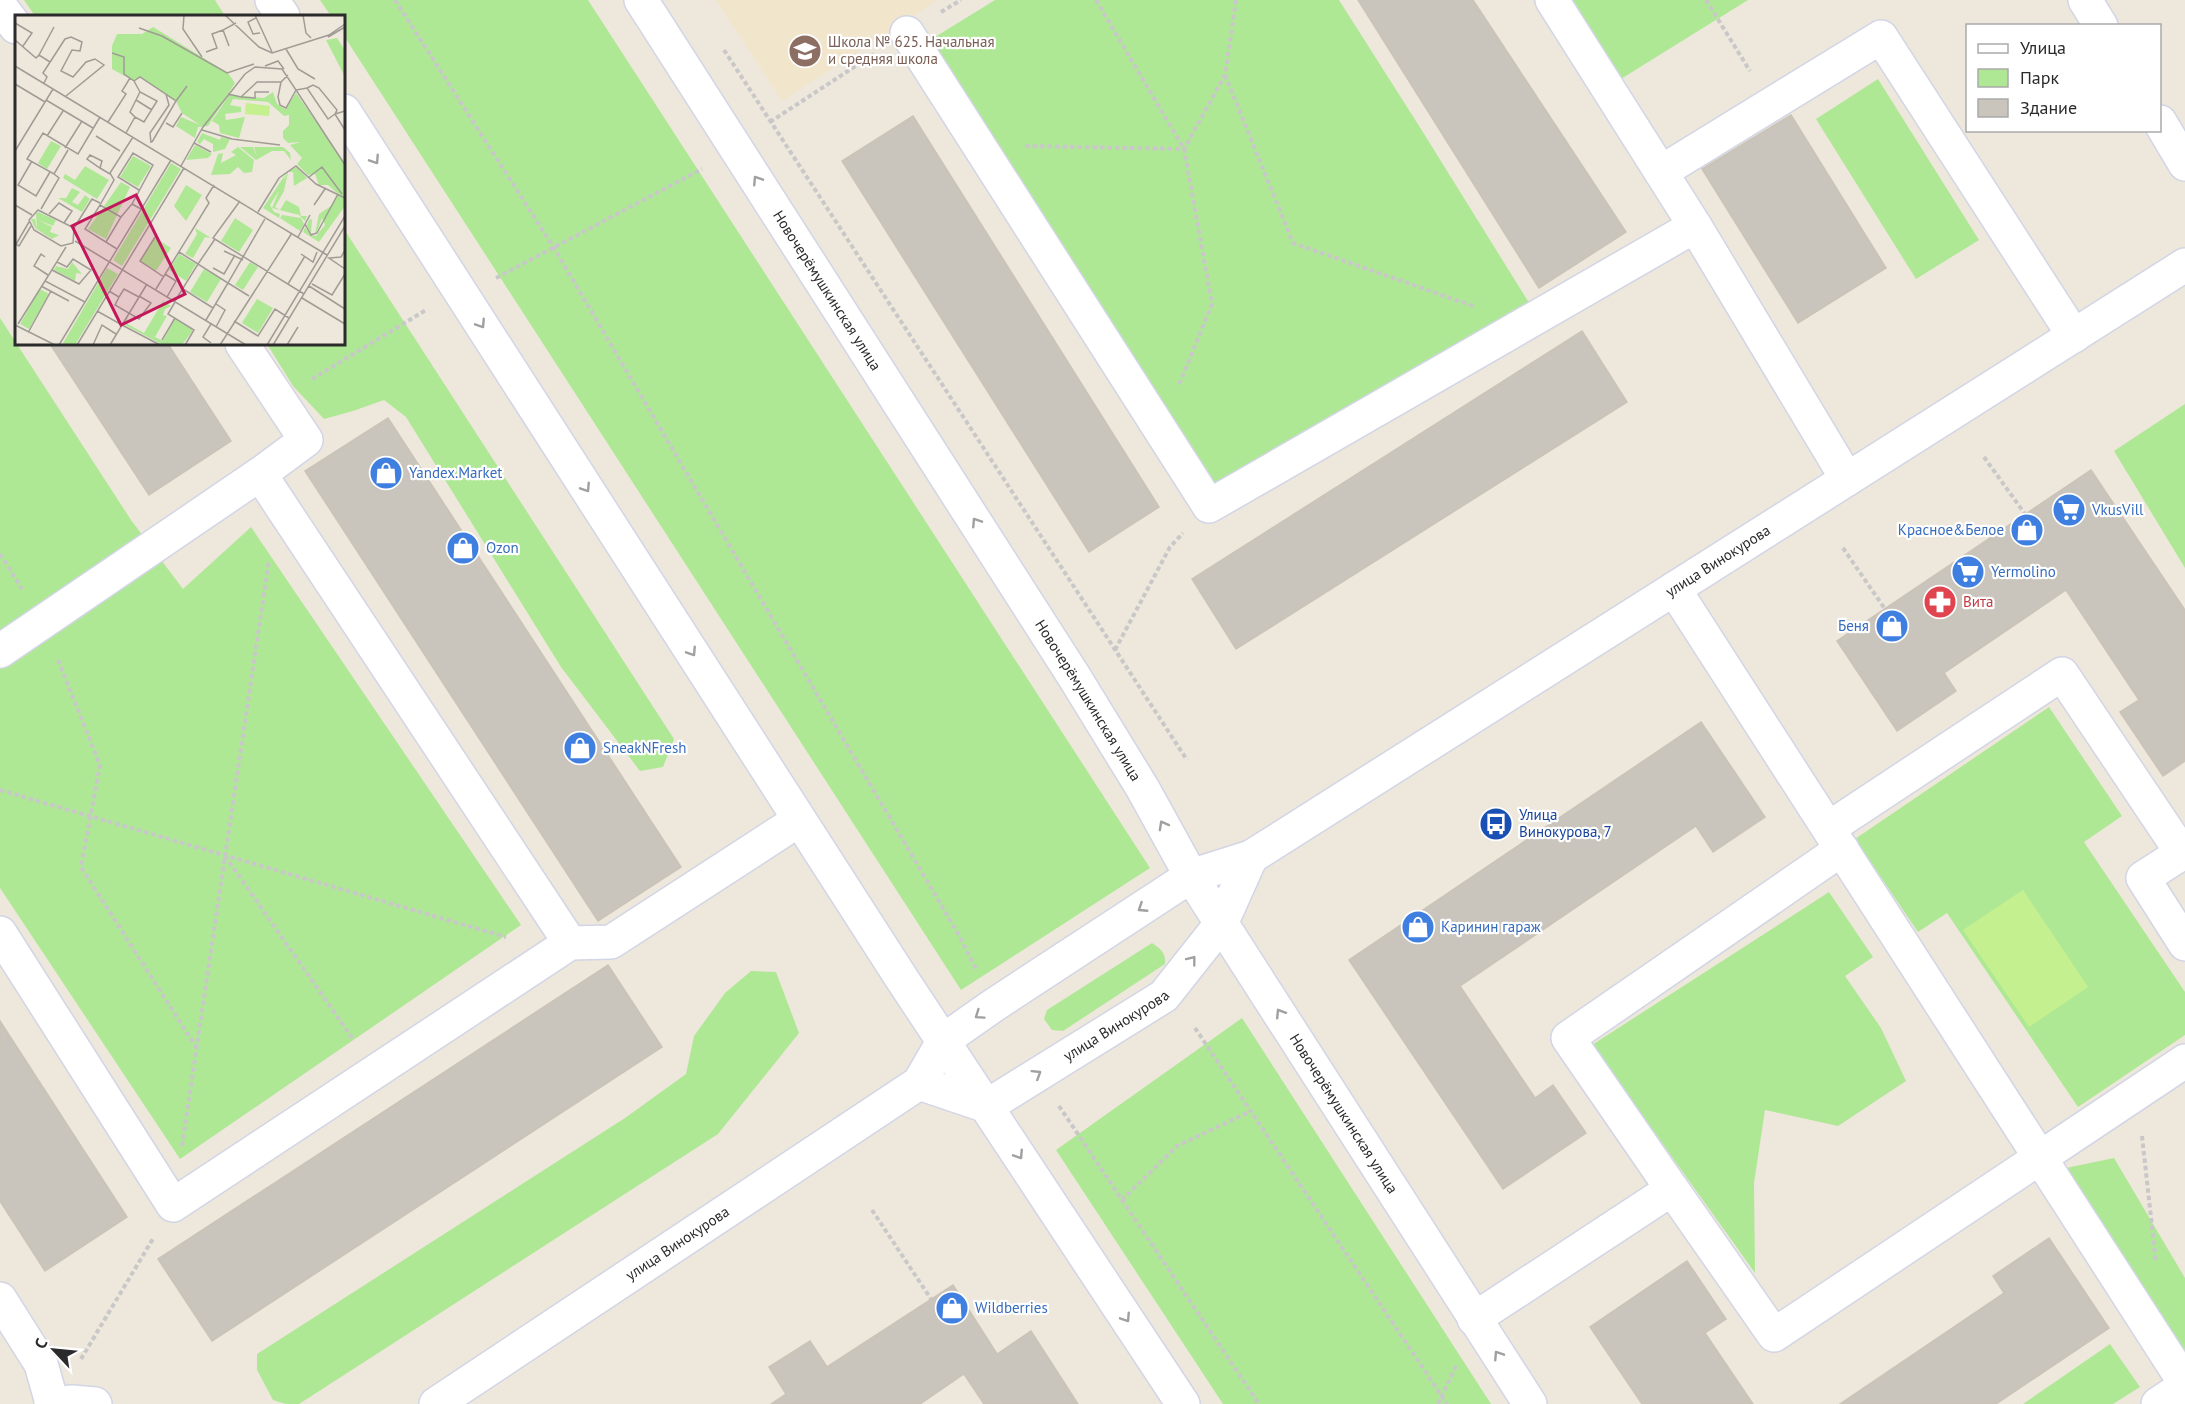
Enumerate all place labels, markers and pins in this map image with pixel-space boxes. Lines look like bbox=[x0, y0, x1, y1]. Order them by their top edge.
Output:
place label: Школа № 625. Начальная и средняя школа bbox=[828, 32, 995, 68]
school or university icon: Школа № 625. Начальная и средняя школа bbox=[787, 33, 823, 69]
shop icon: Yandex.Market bbox=[368, 455, 404, 491]
place label: Yandex.Market bbox=[409, 463, 502, 482]
supermarket icon: VkusVill bbox=[2051, 492, 2087, 528]
place label: VkusVill bbox=[2091, 500, 2144, 519]
shop icon: Красное&Белое bbox=[2009, 512, 2045, 548]
place label: Красное&Белое bbox=[1898, 520, 2004, 539]
shop icon: Ozon bbox=[445, 530, 481, 566]
place label: Ozon bbox=[486, 538, 519, 557]
supermarket icon: Yermolino bbox=[1950, 554, 1986, 590]
place label: Yermolino bbox=[1991, 562, 2056, 581]
pharmacy icon: Вита bbox=[1922, 584, 1958, 620]
place label: Вита bbox=[1963, 592, 1993, 611]
shop icon: Беня bbox=[1874, 608, 1910, 644]
place label: Беня bbox=[1838, 616, 1869, 635]
shop icon: SneakNFresh bbox=[562, 730, 598, 766]
place label: SneakNFresh bbox=[603, 738, 687, 757]
place label: Улица Винокурова, 7 bbox=[1519, 805, 1612, 841]
bus stop icon: Улица Винокурова, 7 bbox=[1478, 806, 1514, 842]
shop icon: Каринин гараж bbox=[1400, 909, 1436, 945]
place label: Каринин гараж bbox=[1441, 917, 1541, 936]
shop icon: Wildberries bbox=[934, 1290, 970, 1326]
place label: Wildberries bbox=[975, 1298, 1048, 1317]

